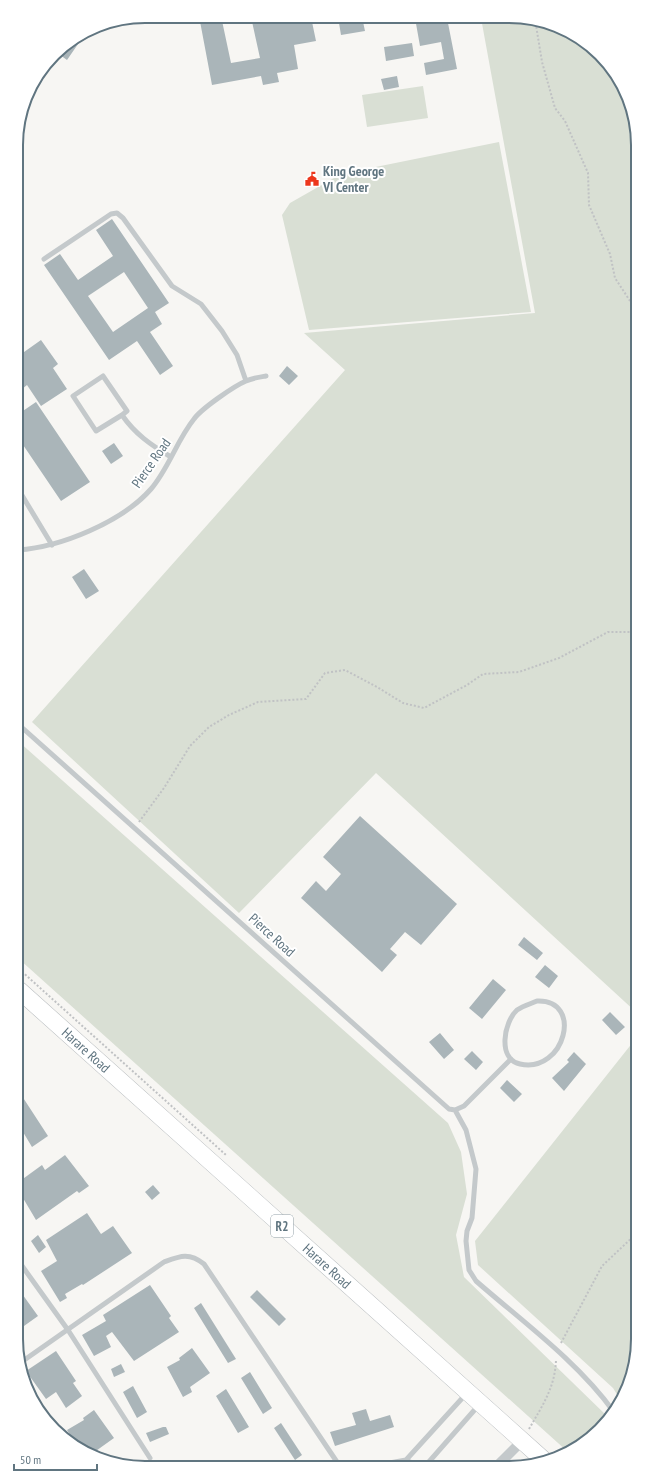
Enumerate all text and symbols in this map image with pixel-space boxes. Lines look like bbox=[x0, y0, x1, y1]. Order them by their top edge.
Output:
place label: King George VI Center bbox=[322, 162, 384, 196]
public building icon: King George VI Center bbox=[304, 171, 320, 187]
street label: Pierce Road bbox=[127, 435, 175, 491]
street label: Pierce Road bbox=[245, 909, 299, 961]
street label: Harare Road bbox=[58, 1024, 114, 1076]
road number: R2 bbox=[271, 1215, 293, 1237]
street label: Harare Road bbox=[299, 1240, 355, 1292]
scale bar bbox=[14, 1446, 97, 1472]
text: 50 m bbox=[20, 1452, 41, 1467]

